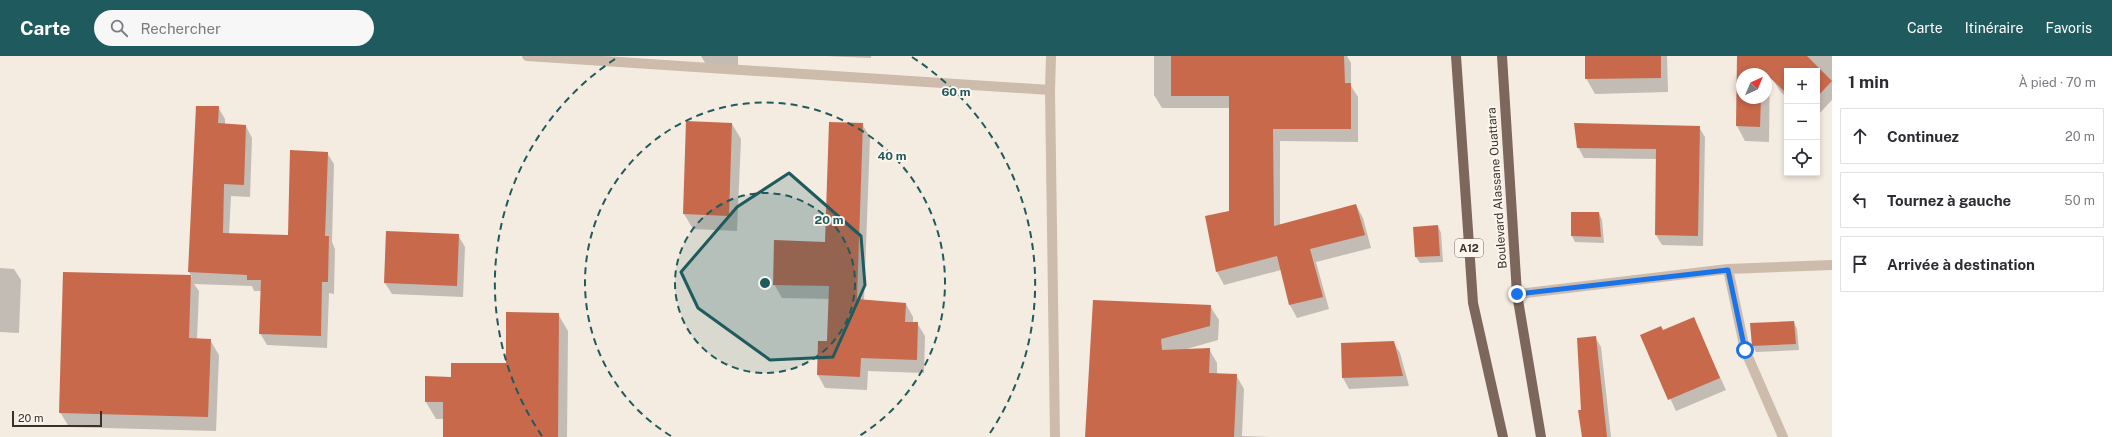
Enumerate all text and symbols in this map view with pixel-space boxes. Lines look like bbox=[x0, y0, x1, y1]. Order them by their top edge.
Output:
search box bbox=[94, 10, 374, 46]
text: Carte bbox=[20, 17, 70, 39]
icon: search bbox=[108, 17, 130, 39]
text: Rechercher bbox=[140, 20, 221, 37]
text: Carte bbox=[1907, 20, 1943, 36]
text: Itinéraire bbox=[1965, 20, 2023, 36]
text: Favoris bbox=[2045, 20, 2092, 36]
north arrow bbox=[1736, 68, 1772, 104]
map controls bbox=[1784, 68, 1820, 176]
button: + bbox=[1784, 68, 1820, 104]
text: 1 min bbox=[1848, 72, 1889, 92]
text: À pied · 70 m bbox=[2018, 75, 2096, 90]
text: 60 m bbox=[941, 85, 971, 99]
button: − bbox=[1784, 104, 1820, 140]
street label: Boulevard Alassane Ouattara bbox=[1484, 107, 1510, 269]
icon: ahead bbox=[1849, 125, 1871, 147]
text: Continuez bbox=[1887, 128, 1959, 145]
text: 20 m bbox=[2065, 129, 2095, 144]
button: locate bbox=[1784, 140, 1820, 176]
text: 40 m bbox=[877, 149, 907, 163]
icon: left bbox=[1849, 189, 1871, 211]
text: Tournez à gauche bbox=[1887, 192, 2011, 209]
text: 50 m bbox=[2064, 193, 2095, 208]
text: 20 m bbox=[815, 213, 844, 227]
road number: A12 bbox=[1455, 239, 1483, 257]
icon: arrive bbox=[1849, 253, 1871, 275]
text: Arrivée à destination bbox=[1887, 256, 2035, 273]
centre of rings bbox=[758, 276, 772, 290]
route end bbox=[1508, 285, 1526, 303]
route start bbox=[1736, 341, 1754, 359]
scale bar bbox=[12, 409, 102, 428]
text: 20 m bbox=[18, 412, 43, 424]

